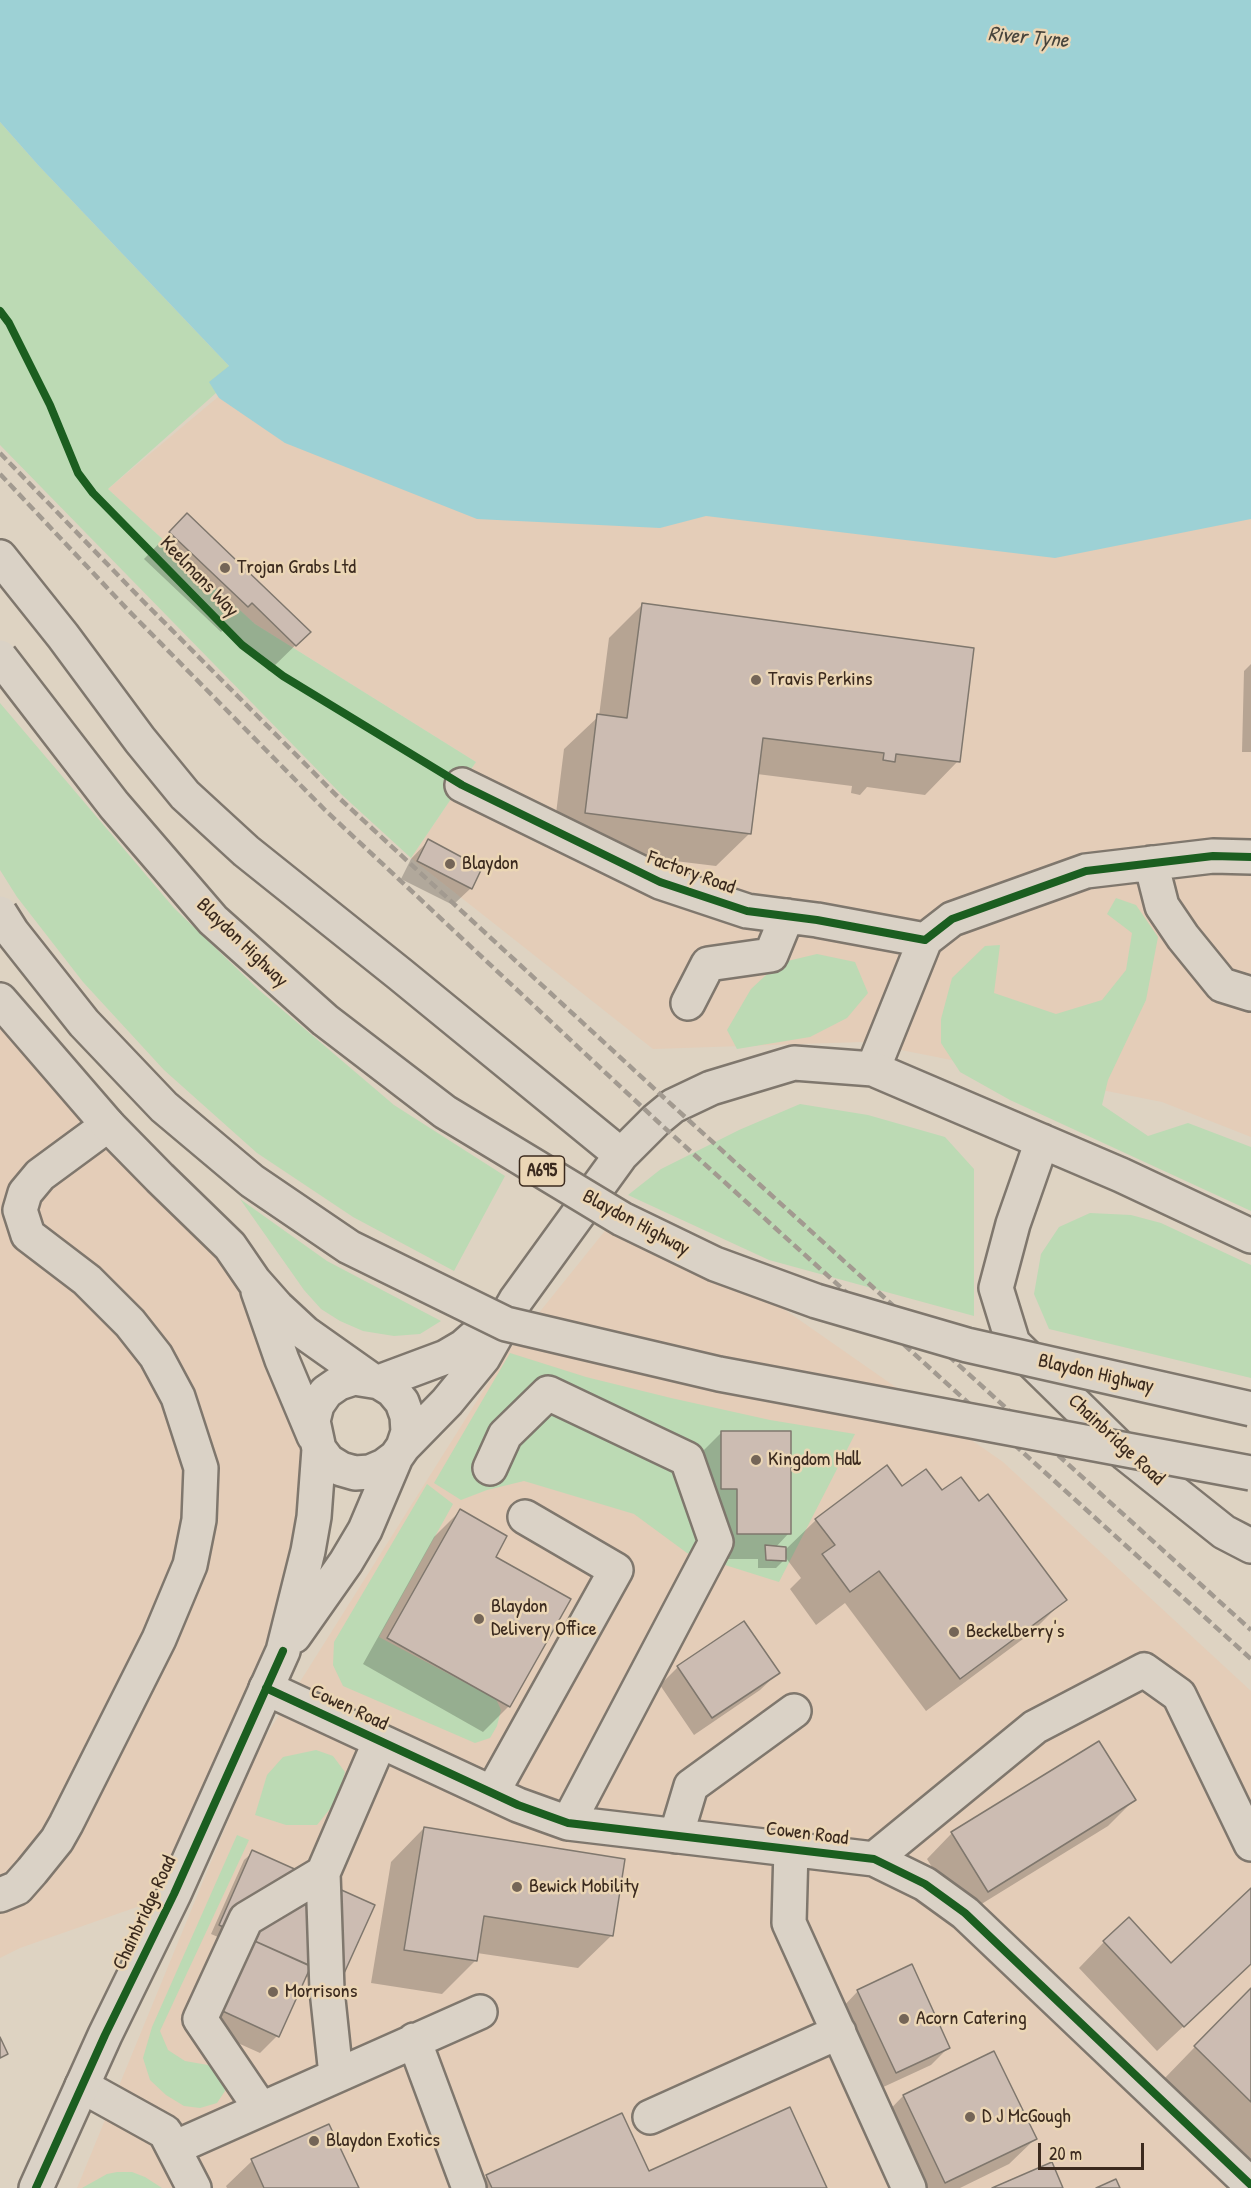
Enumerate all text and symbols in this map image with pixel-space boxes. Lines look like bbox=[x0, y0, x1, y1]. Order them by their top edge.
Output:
water label: River Tyne bbox=[987, 22, 1069, 54]
street label: Keelmans Way bbox=[155, 532, 243, 622]
place label: Trojan Grabs Ltd bbox=[237, 556, 356, 580]
marker: Trojan Grabs Ltd bbox=[218, 561, 232, 575]
place label: Travis Perkins bbox=[768, 668, 872, 692]
marker: Travis Perkins bbox=[749, 673, 763, 687]
street label: Factory Road bbox=[644, 846, 738, 900]
place label: Blaydon bbox=[462, 852, 519, 876]
marker: Blaydon bbox=[443, 857, 457, 871]
street label: Blaydon Highway bbox=[191, 893, 293, 993]
road number: A695 bbox=[520, 1156, 564, 1186]
street label: Blaydon Highway bbox=[578, 1185, 694, 1261]
street label: Blaydon Highway bbox=[1036, 1349, 1156, 1399]
street label: Chainbridge Road bbox=[1063, 1389, 1169, 1491]
place label: Kingdom Hall bbox=[768, 1448, 861, 1472]
marker: Kingdom Hall bbox=[749, 1453, 763, 1467]
place label: Blaydon Delivery Office bbox=[491, 1595, 597, 1642]
marker: Blaydon Delivery Office bbox=[472, 1612, 486, 1626]
place label: Beckelberry's bbox=[966, 1620, 1064, 1644]
marker: Beckelberry's bbox=[947, 1625, 961, 1639]
street label: Cowen Road bbox=[306, 1680, 392, 1736]
street label: Cowen Road bbox=[765, 1817, 849, 1851]
street label: Chainbridge Road bbox=[108, 1852, 182, 1974]
place label: Bewick Mobility bbox=[529, 1875, 639, 1899]
marker: Bewick Mobility bbox=[510, 1880, 524, 1894]
place label: Morrisons bbox=[285, 1980, 357, 2004]
marker: Morrisons bbox=[266, 1985, 280, 1999]
place label: Acorn Catering bbox=[916, 2007, 1027, 2031]
marker: Acorn Catering bbox=[897, 2012, 911, 2026]
place label: D J McGough bbox=[982, 2105, 1071, 2129]
marker: D J McGough bbox=[963, 2110, 977, 2124]
place label: Blaydon Exotics bbox=[326, 2129, 440, 2153]
scale bar bbox=[1041, 2131, 1148, 2169]
marker: Blaydon Exotics bbox=[307, 2134, 321, 2148]
text: 20 m bbox=[1049, 2141, 1082, 2166]

